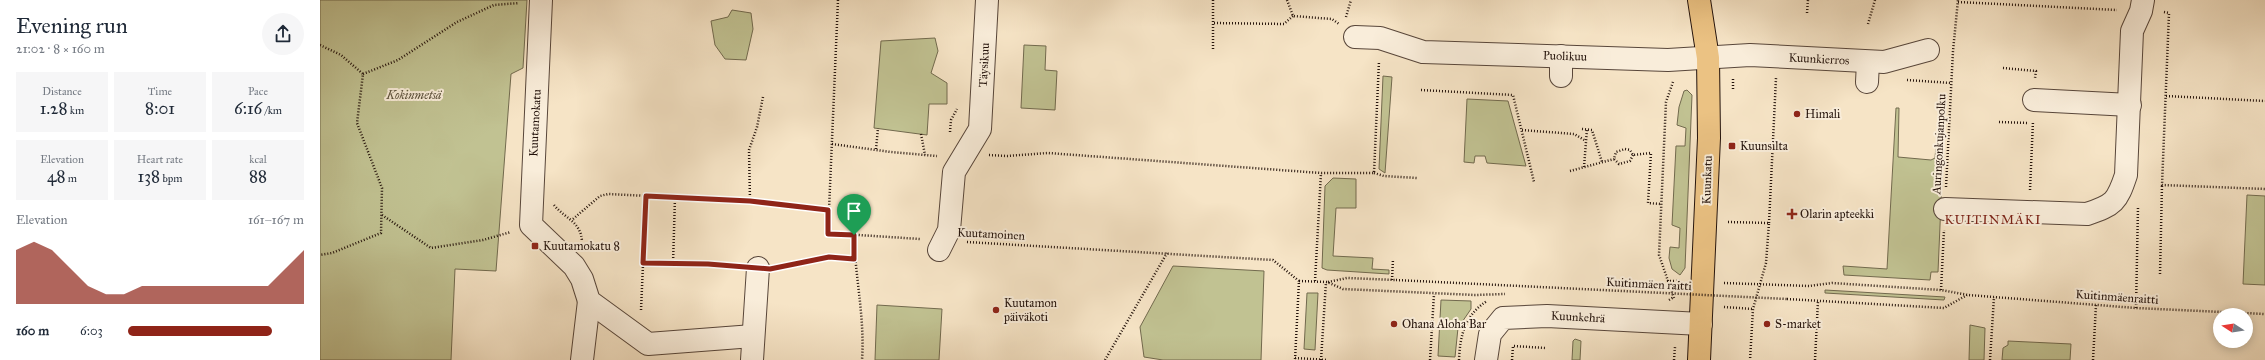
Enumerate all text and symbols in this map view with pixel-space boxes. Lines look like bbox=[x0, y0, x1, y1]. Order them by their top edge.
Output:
text: Evening run bbox=[16, 12, 128, 39]
button: share bbox=[262, 13, 304, 55]
text: 21:02 · 8 × 160 m bbox=[16, 41, 105, 57]
street label: Täysikuu bbox=[976, 42, 992, 88]
street label: Puolikuu bbox=[1543, 48, 1588, 64]
street label: Kuunkierros bbox=[1788, 50, 1850, 68]
text: Distance bbox=[42, 85, 82, 98]
text: Time bbox=[148, 85, 172, 98]
text: Pace bbox=[248, 85, 268, 98]
park label: Kokinmetsä bbox=[385, 88, 443, 102]
street label: Kuutamokatu bbox=[526, 88, 544, 157]
street label: Auringonkujanpolku bbox=[1929, 93, 1950, 196]
text: 1.28 bbox=[40, 98, 67, 119]
text: 8:01 bbox=[145, 98, 175, 119]
text: 6:16 bbox=[234, 98, 262, 119]
text: km bbox=[67, 104, 84, 117]
text: /km bbox=[262, 104, 282, 117]
place label: Himali bbox=[1805, 107, 1841, 121]
marker: Himali bbox=[1792, 109, 1802, 119]
place label: Kuunsilta bbox=[1740, 139, 1789, 153]
marker: Kuunsilta bbox=[1727, 141, 1737, 151]
text: Elevation bbox=[40, 153, 84, 166]
text: Heart rate bbox=[137, 153, 183, 166]
text: kcal bbox=[249, 153, 267, 166]
street label: Kuunkatu bbox=[1699, 155, 1715, 205]
text: 48 bbox=[47, 166, 65, 187]
text: 138 bbox=[138, 166, 160, 187]
text: 88 bbox=[249, 166, 267, 187]
text: m bbox=[65, 172, 77, 185]
text: bpm bbox=[160, 172, 182, 185]
pin bbox=[837, 194, 871, 235]
icon: arrive bbox=[843, 200, 865, 222]
place label: Olarin apteekki bbox=[1800, 207, 1875, 221]
marker: Olarin apteekki bbox=[1787, 209, 1797, 219]
text: Elevation bbox=[16, 212, 68, 228]
text: 161–167 m bbox=[248, 212, 304, 228]
district label: KUITINMÄKI bbox=[1944, 212, 2042, 228]
street label: Kuutamoinen bbox=[957, 225, 1026, 243]
place label: Kuutamokatu 8 bbox=[543, 239, 620, 253]
marker: Kuutamokatu 8 bbox=[530, 241, 540, 251]
street label: Kuitinmäen raitti bbox=[1606, 275, 1693, 293]
street label: Kuitinmäenraitti bbox=[2075, 287, 2160, 307]
place label: Kuutamon päiväkoti bbox=[1003, 296, 1058, 324]
marker: Kuutamon päiväkoti bbox=[991, 305, 1001, 315]
north arrow bbox=[2213, 308, 2253, 348]
map controls bbox=[2213, 308, 2253, 348]
street label: Kuunkehrä bbox=[1551, 309, 1606, 325]
place label: Ohana Aloha Bar bbox=[1402, 317, 1487, 331]
place label: S-market bbox=[1775, 317, 1822, 331]
marker: Ohana Aloha Bar bbox=[1389, 319, 1399, 329]
marker: S-market bbox=[1762, 319, 1772, 329]
text: 160 m bbox=[16, 323, 49, 339]
text: 6:03 bbox=[80, 323, 103, 339]

